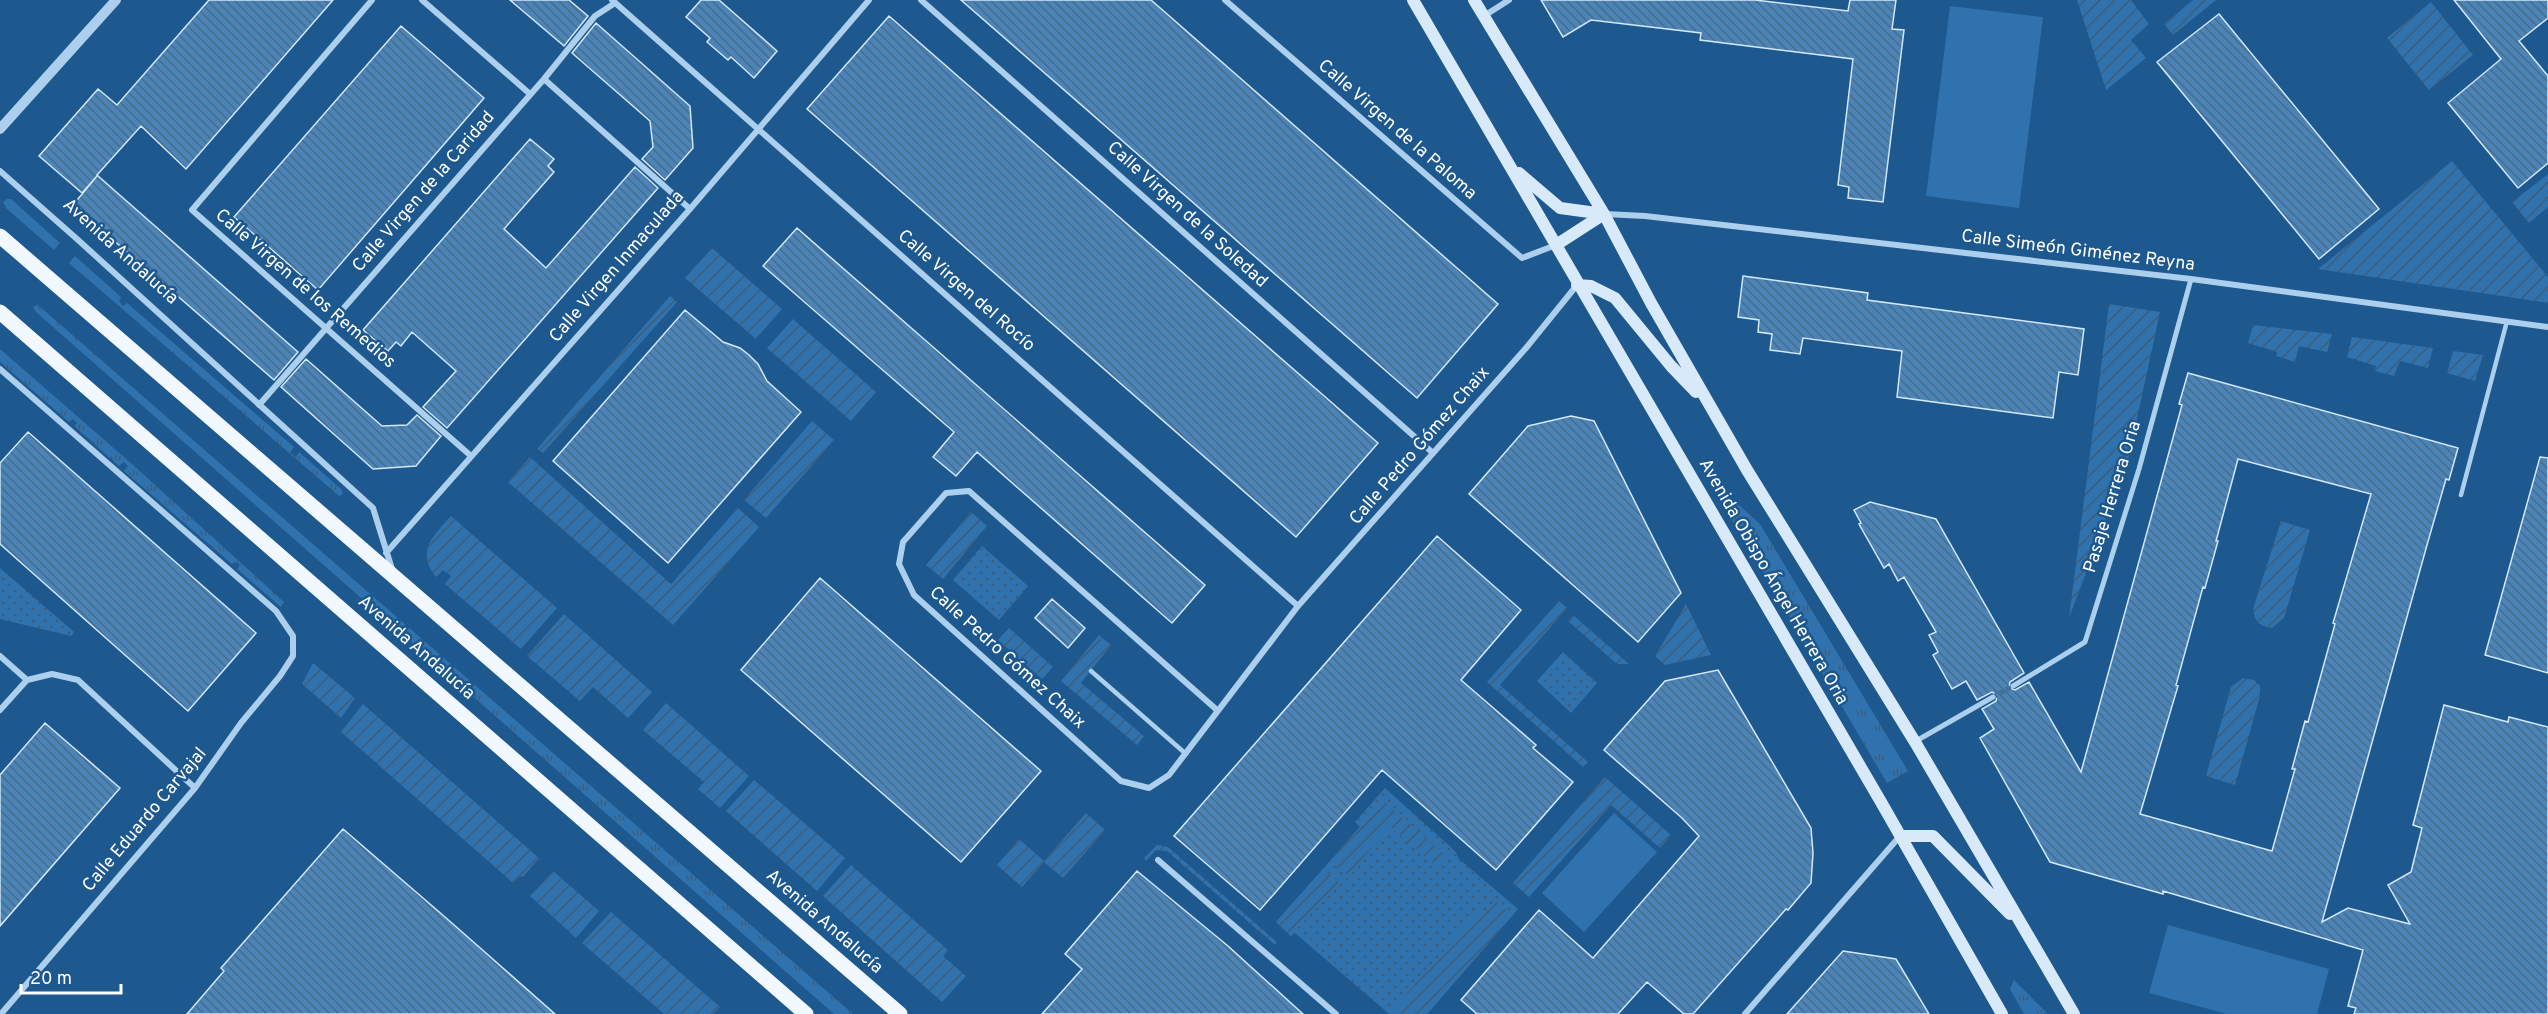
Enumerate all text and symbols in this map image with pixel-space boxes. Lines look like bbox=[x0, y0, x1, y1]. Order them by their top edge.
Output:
street label: Calle Virgen de la Paloma bbox=[1313, 55, 1481, 205]
street label: Calle Virgen de la Caridad bbox=[348, 107, 500, 277]
street label: Calle Virgen de la Soledad bbox=[1102, 137, 1272, 293]
street label: Calle Virgen Inmaculada bbox=[545, 186, 689, 348]
street label: Avenida Andalucía bbox=[57, 194, 183, 310]
street label: Calle Virgen de los Remedios bbox=[210, 204, 400, 374]
street label: Calle Virgen del Rocío bbox=[892, 225, 1040, 357]
street label: Calle Simeón Giménez Reyna bbox=[1960, 225, 2196, 277]
street label: Calle Pedro Gómez Chaix bbox=[1345, 362, 1495, 530]
street label: Pasaje Herrera Oria bbox=[2079, 418, 2147, 576]
street label: Avenida Obispo Ángel Herrera Oria bbox=[1693, 454, 1855, 709]
street label: Calle Pedro Gómez Chaix bbox=[924, 582, 1090, 734]
street label: Avenida Andalucía bbox=[353, 591, 479, 705]
street label: Calle Eduardo Carvajal bbox=[78, 743, 212, 897]
street label: Avenida Andalucía bbox=[761, 865, 887, 979]
scale bar bbox=[21, 957, 122, 995]
text: 20 m bbox=[30, 968, 72, 991]

